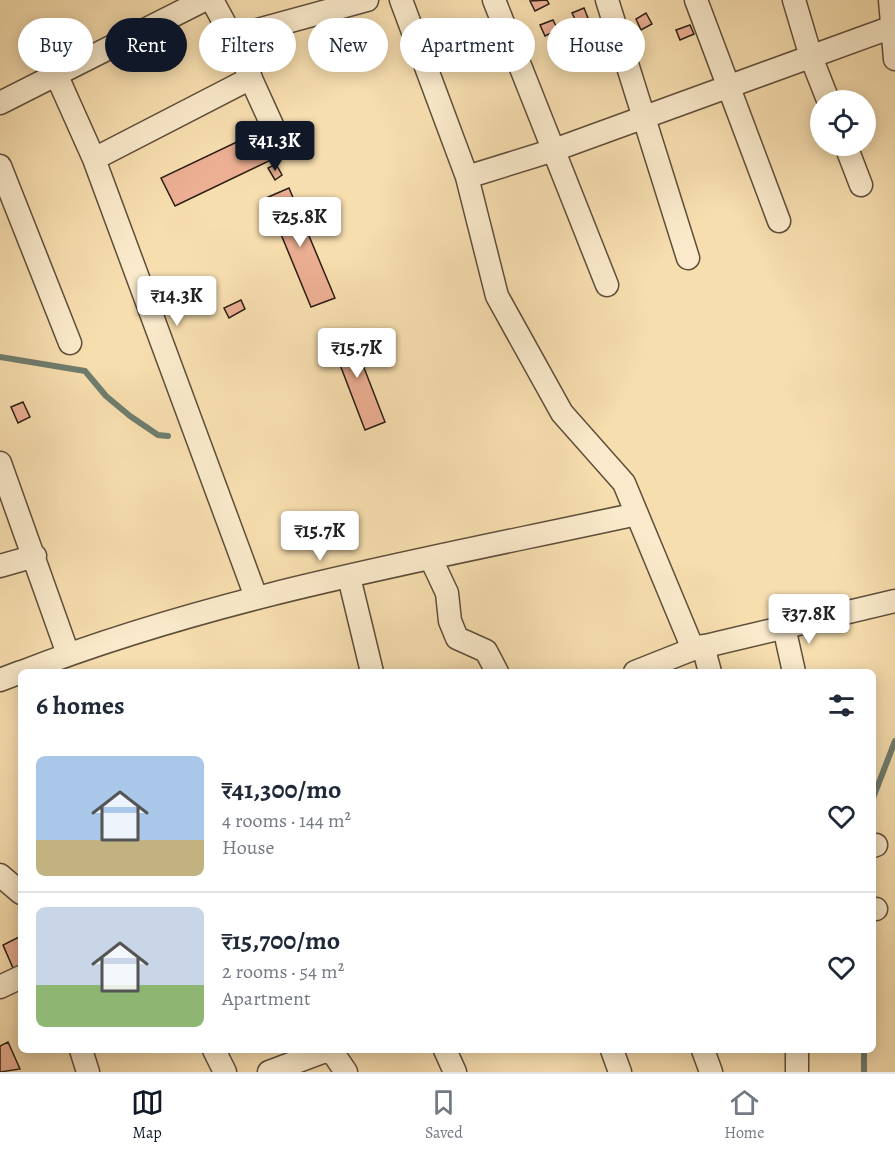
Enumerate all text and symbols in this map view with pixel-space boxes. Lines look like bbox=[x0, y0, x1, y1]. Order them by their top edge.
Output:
chip: Buy bbox=[18, 18, 93, 72]
chip: Rent bbox=[105, 18, 187, 72]
chip: Filters bbox=[199, 18, 296, 72]
chip: New bbox=[308, 18, 388, 72]
chip: Apartment bbox=[400, 18, 535, 72]
chip: House bbox=[547, 18, 645, 72]
map controls bbox=[810, 90, 876, 156]
button: locate bbox=[810, 90, 876, 156]
pin: ₹41.3K bbox=[226, 121, 324, 172]
text: ₹41.3K bbox=[249, 127, 301, 154]
pin: ₹25.8K bbox=[251, 197, 349, 248]
text: ₹25.8K bbox=[273, 203, 327, 230]
pin: ₹14.3K bbox=[128, 276, 226, 327]
text: ₹14.3K bbox=[151, 282, 203, 309]
pin: ₹15.7K bbox=[308, 328, 406, 379]
text: ₹15.7K bbox=[332, 334, 382, 361]
pin: ₹15.7K bbox=[271, 511, 369, 562]
text: ₹15.7K bbox=[295, 517, 345, 544]
pin: ₹37.8K bbox=[760, 594, 858, 645]
text: ₹37.8K bbox=[783, 600, 835, 627]
text: 6 homes bbox=[36, 688, 125, 723]
icon: filters bbox=[825, 689, 858, 722]
text: ₹41,300/mo bbox=[222, 772, 341, 807]
icon: home bbox=[84, 780, 156, 852]
icon: heart bbox=[825, 800, 858, 833]
text: 4 rooms · 144 m² bbox=[222, 807, 351, 834]
text: House bbox=[222, 834, 274, 861]
text: ₹15,700/mo bbox=[222, 923, 340, 958]
icon: home bbox=[84, 931, 156, 1003]
icon: heart bbox=[825, 951, 858, 984]
text: 2 rooms · 54 m² bbox=[222, 958, 344, 985]
text: Apartment bbox=[222, 985, 311, 1012]
tab: Map bbox=[131, 1086, 164, 1144]
tab: Saved bbox=[425, 1086, 463, 1144]
tab: Home bbox=[724, 1086, 764, 1144]

